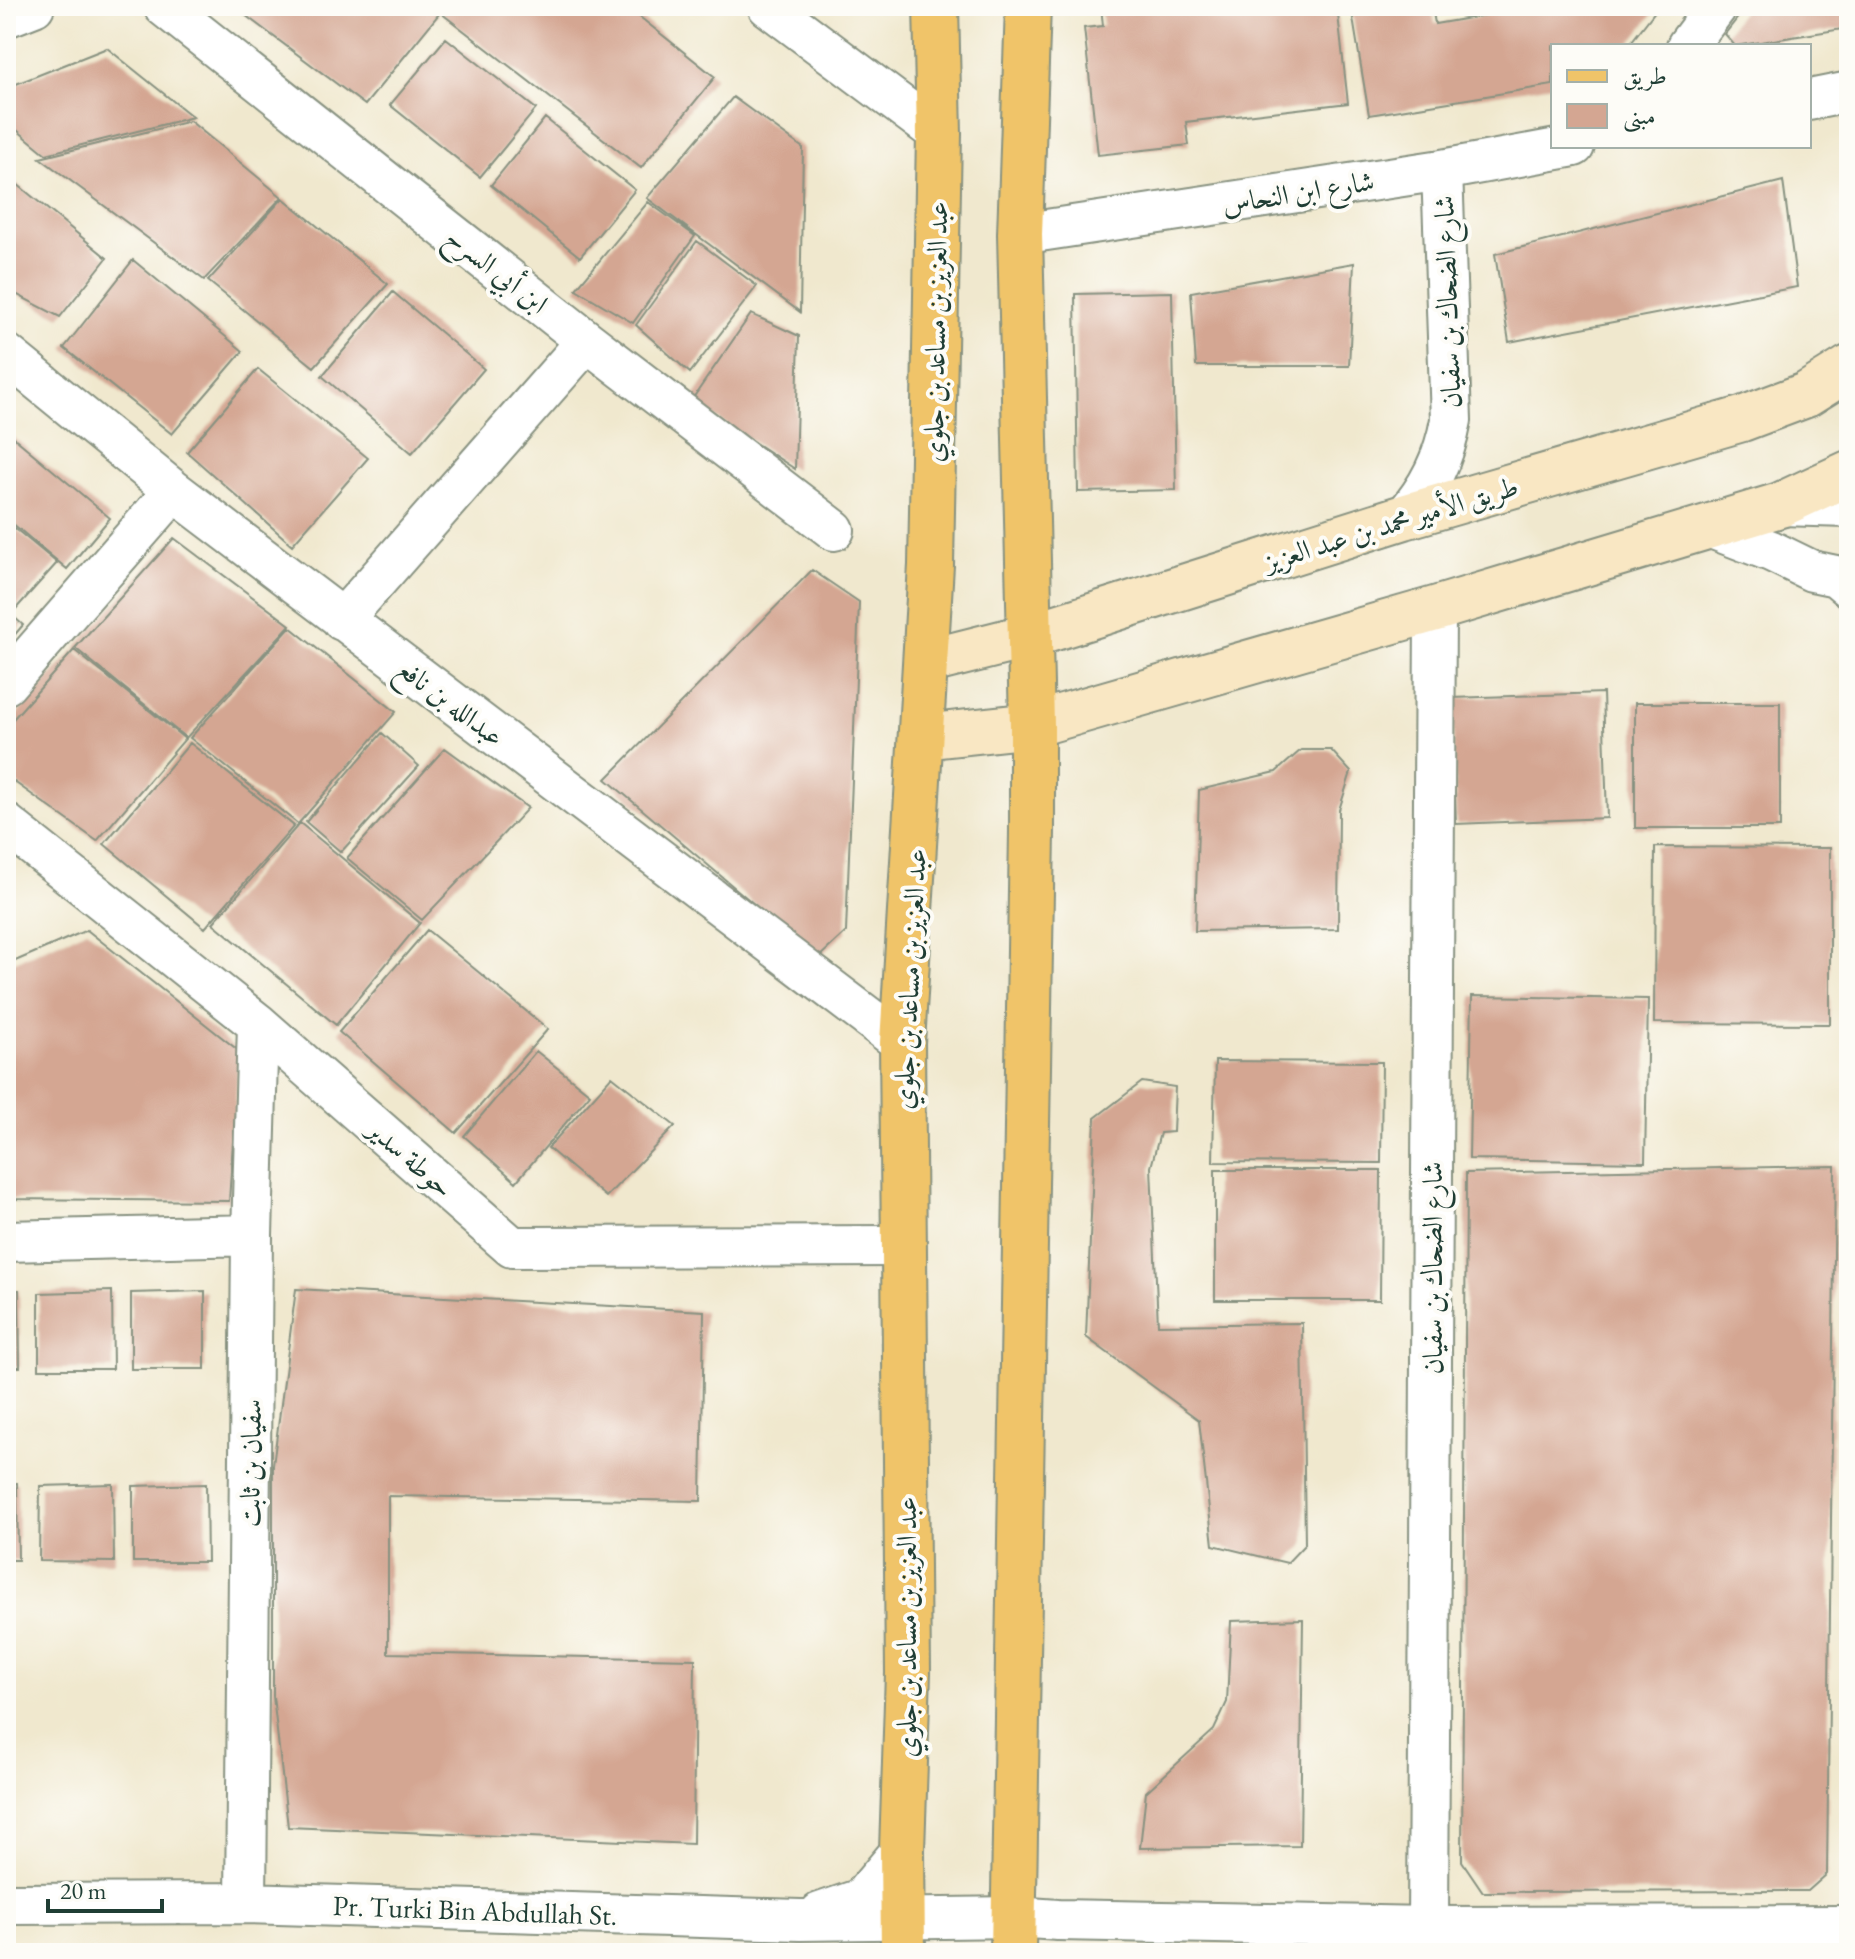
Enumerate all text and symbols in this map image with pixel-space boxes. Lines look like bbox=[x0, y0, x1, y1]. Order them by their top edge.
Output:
legend bbox=[1551, 44, 1811, 148]
text: طريق bbox=[1623, 60, 1667, 91]
text: مبنى bbox=[1623, 100, 1656, 133]
street label: شارع ابن النحاس bbox=[1219, 162, 1378, 228]
street label: شارع الضحاك بن سفيان bbox=[1425, 195, 1475, 409]
street label: عبد العزيز بن مساعد بن جلوي bbox=[915, 201, 960, 463]
street label: ابن أبي السرح bbox=[433, 218, 556, 328]
street label: طريق الأمير محمد بن عبد العزيز bbox=[1257, 467, 1522, 580]
street label: عبدالله بن نافع bbox=[385, 650, 512, 761]
street label: عبد العزيز بن مساعد بن جلوي bbox=[884, 848, 939, 1111]
street label: حوطة سدير bbox=[358, 1109, 461, 1205]
street label: شارع الضحاك بن سفيان bbox=[1414, 1161, 1456, 1375]
street label: سفيان بن ثابت bbox=[231, 1399, 269, 1527]
street label: عبد العزيز بن مساعد بن جلوي bbox=[888, 1496, 929, 1758]
scale bar bbox=[48, 1863, 162, 1913]
text: 20 m bbox=[60, 1875, 107, 1906]
street label: Pr. Turki Bin Abdullah St. bbox=[332, 1887, 618, 1933]

